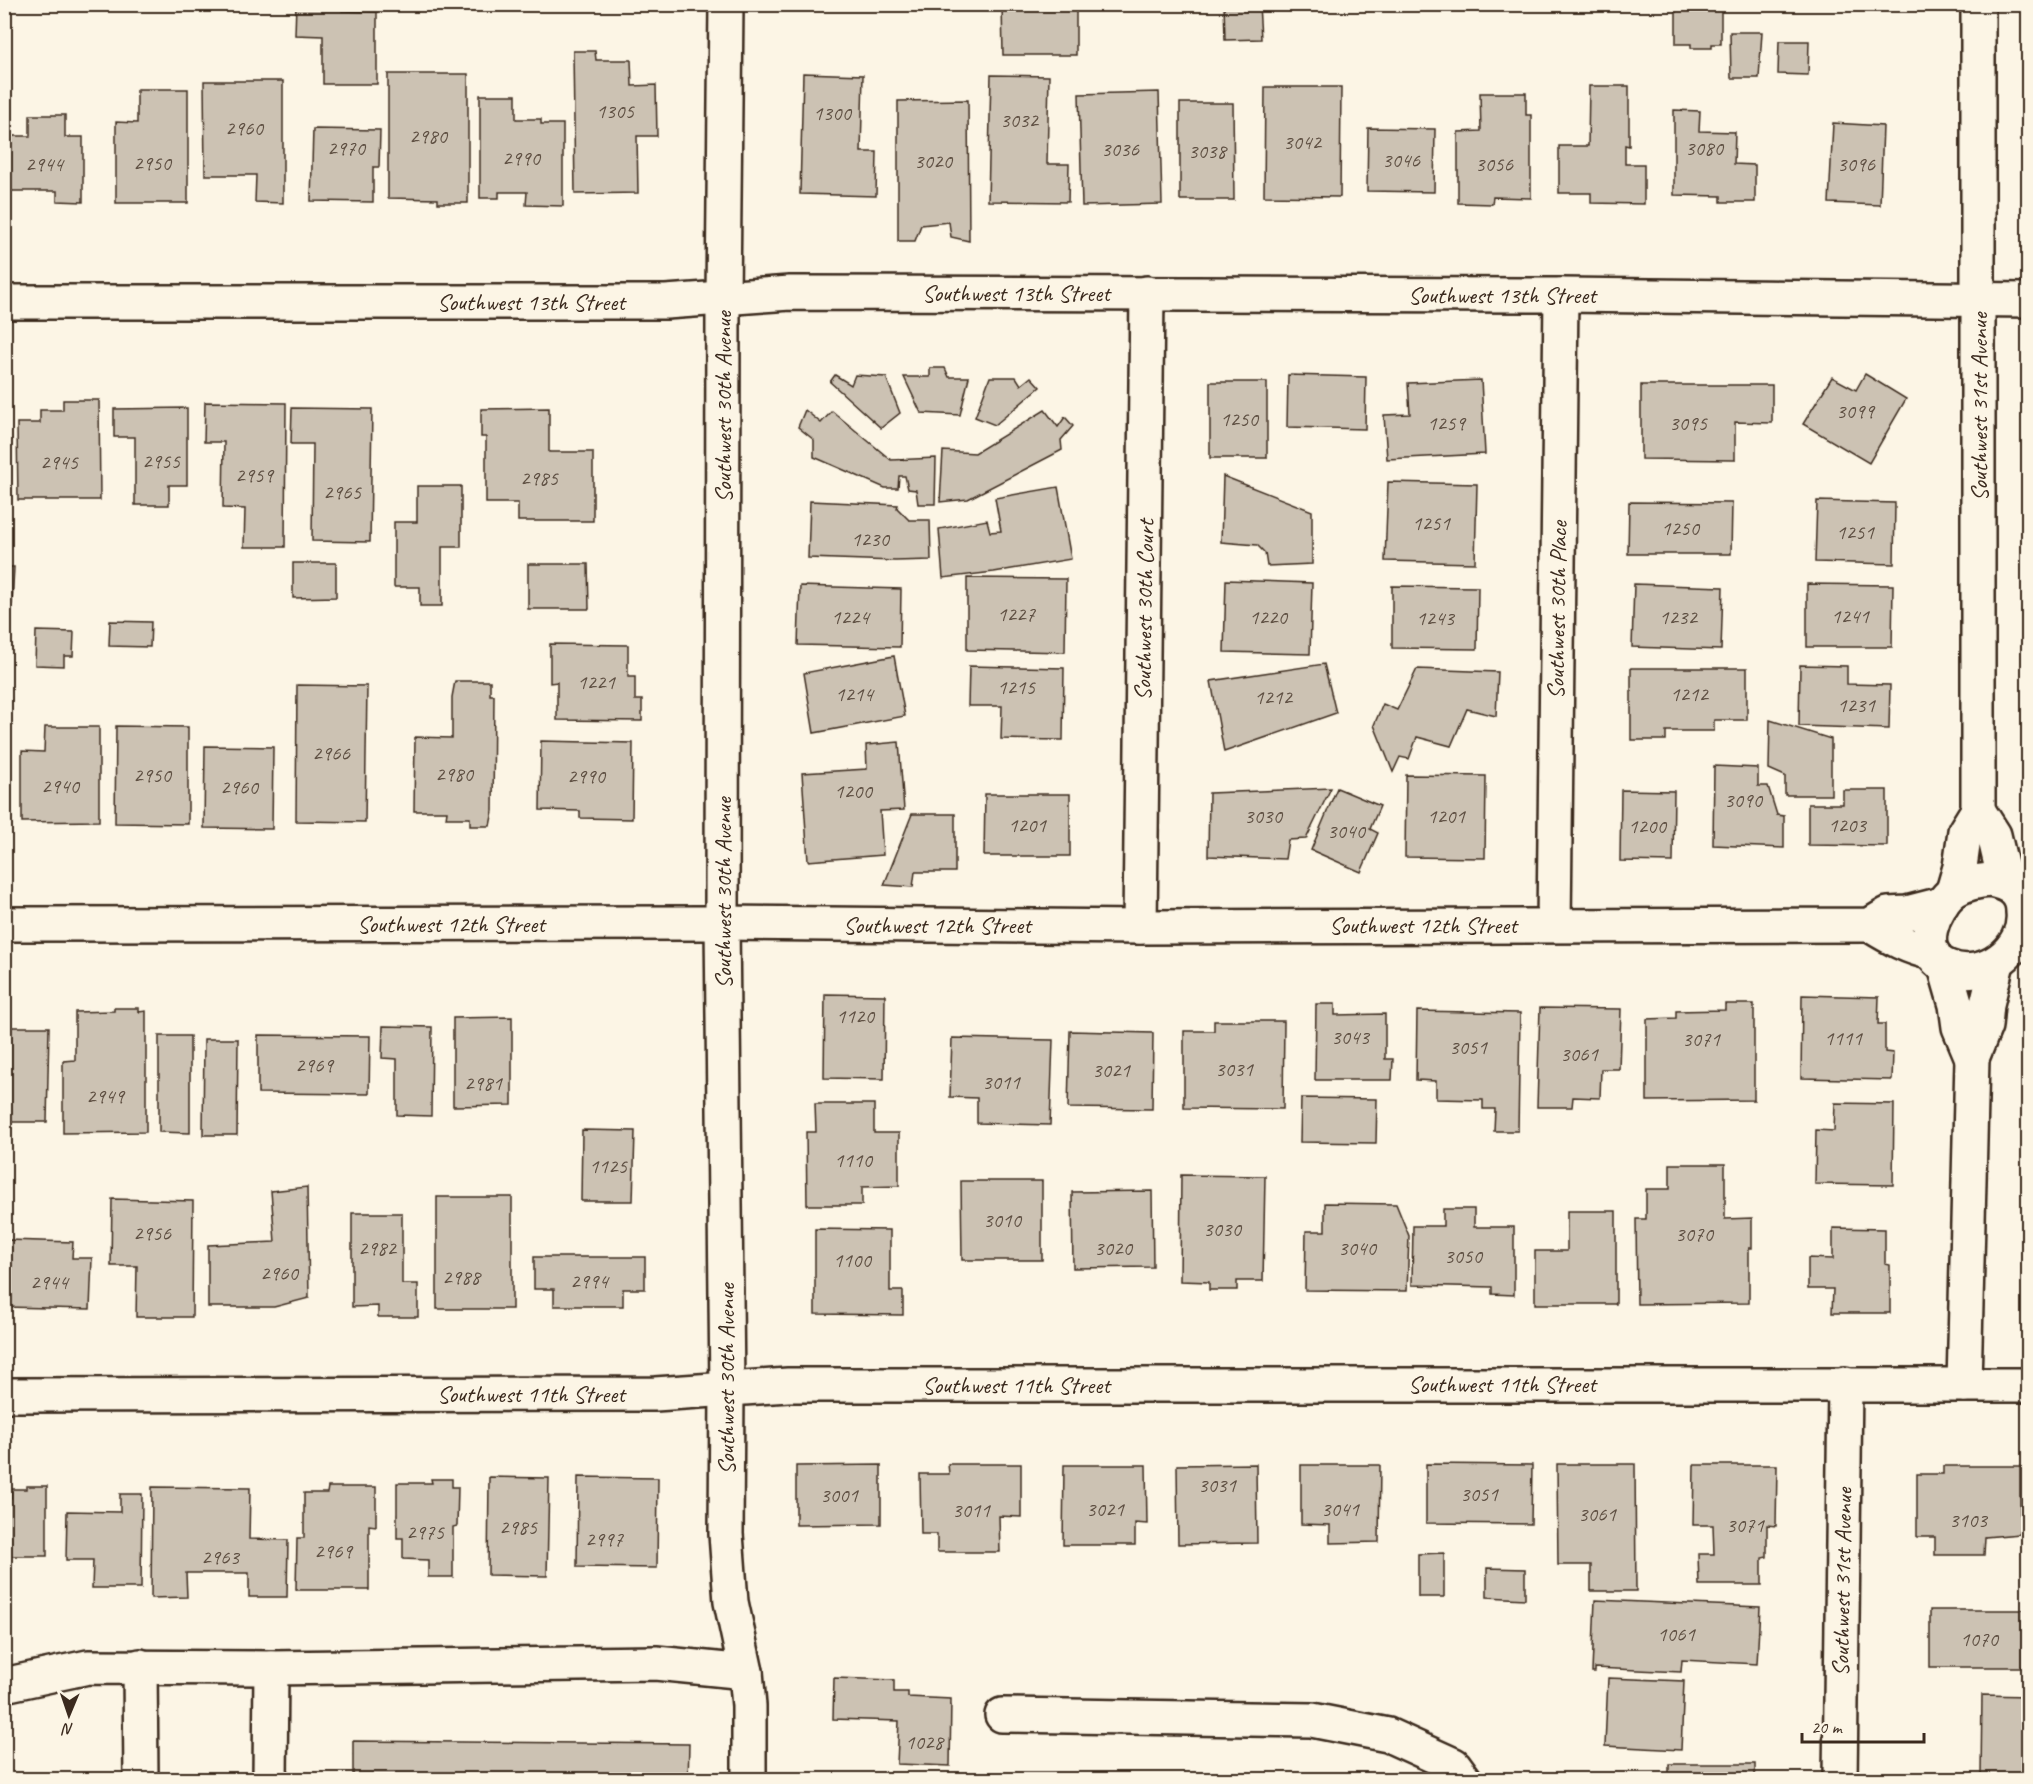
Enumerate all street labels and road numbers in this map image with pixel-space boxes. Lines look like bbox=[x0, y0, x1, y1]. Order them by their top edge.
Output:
street label: Southwest 13th Street bbox=[922, 278, 1112, 308]
street label: Southwest 13th Street bbox=[1408, 280, 1598, 310]
street label: Southwest 13th Street bbox=[437, 287, 627, 317]
street label: Southwest 30th Avenue bbox=[708, 309, 738, 503]
street label: Southwest 31st Avenue bbox=[1964, 311, 1994, 501]
street label: Southwest 30th Court bbox=[1127, 517, 1161, 701]
street label: Southwest 30th Place bbox=[1540, 519, 1574, 699]
street label: Southwest 30th Avenue bbox=[708, 795, 738, 989]
street label: Southwest 12th Street bbox=[357, 909, 547, 939]
street label: Southwest 12th Street bbox=[843, 910, 1033, 940]
street label: Southwest 12th Street bbox=[1329, 910, 1519, 940]
street label: Southwest 30th Avenue bbox=[711, 1281, 741, 1475]
street label: Southwest 11th Street bbox=[1408, 1369, 1598, 1399]
street label: Southwest 11th Street bbox=[922, 1370, 1112, 1400]
street label: Southwest 11th Street bbox=[437, 1379, 627, 1409]
street label: Southwest 31st Avenue bbox=[1825, 1485, 1859, 1677]

